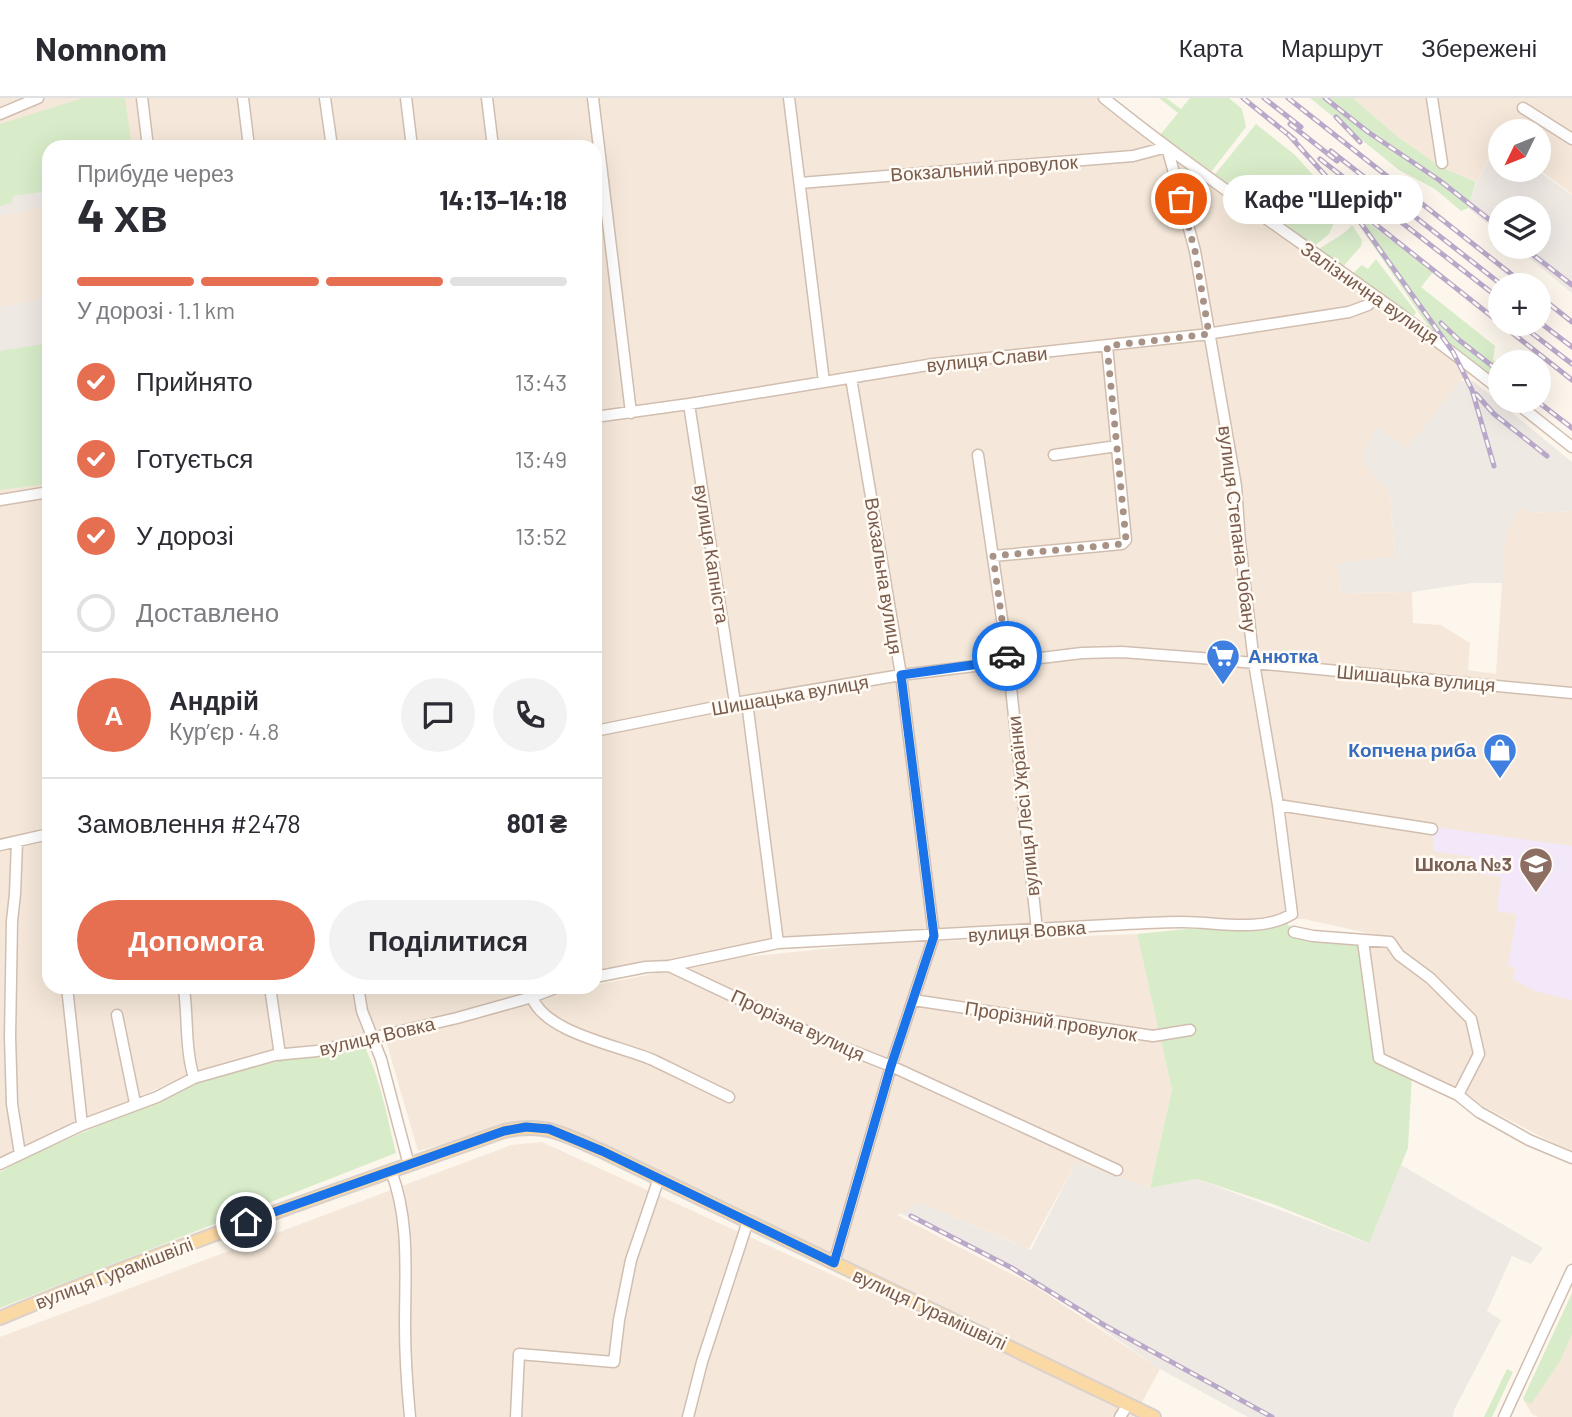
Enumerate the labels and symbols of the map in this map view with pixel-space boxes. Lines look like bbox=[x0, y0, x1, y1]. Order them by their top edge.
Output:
north arrow bbox=[1488, 119, 1550, 182]
street label: Вокзальний провулок bbox=[889, 149, 1079, 186]
pin bbox=[1151, 169, 1211, 229]
callout: Кафе "Шеріф" bbox=[1223, 174, 1422, 224]
street label: Залізнична вулиця bbox=[1297, 236, 1444, 349]
street label: вулиця Слави bbox=[925, 341, 1049, 376]
street label: вулиця Степана Чобану bbox=[1214, 424, 1263, 634]
street label: вулиця Капніста bbox=[690, 483, 735, 626]
street label: Вокзальна вулиця bbox=[861, 496, 908, 656]
courier bbox=[972, 621, 1042, 691]
supermarket icon: Анютка bbox=[1204, 637, 1242, 686]
place label: Анютка bbox=[1248, 644, 1319, 667]
street label: Шишацька вулиця bbox=[1336, 659, 1496, 696]
street label: Шишацька вулиця bbox=[709, 669, 870, 720]
street label: вулиця Лесі Українки bbox=[1002, 715, 1043, 897]
shop icon: Копчена риба bbox=[1481, 731, 1519, 780]
place label: Копчена риба bbox=[1348, 738, 1476, 761]
school or university icon: Школа №3 bbox=[1517, 845, 1555, 894]
place label: Школа №3 bbox=[1415, 852, 1512, 875]
street label: вулиця Вовка bbox=[967, 915, 1087, 946]
street label: Прорізна вулиця bbox=[728, 984, 869, 1066]
street label: Прорізний провулок bbox=[963, 996, 1140, 1046]
street label: вулиця Вовка bbox=[317, 1011, 437, 1060]
pin bbox=[216, 1192, 276, 1252]
street label: вулиця Гурамішвілі bbox=[32, 1232, 196, 1313]
street label: вулиця Гурамішвілі bbox=[850, 1263, 1011, 1354]

